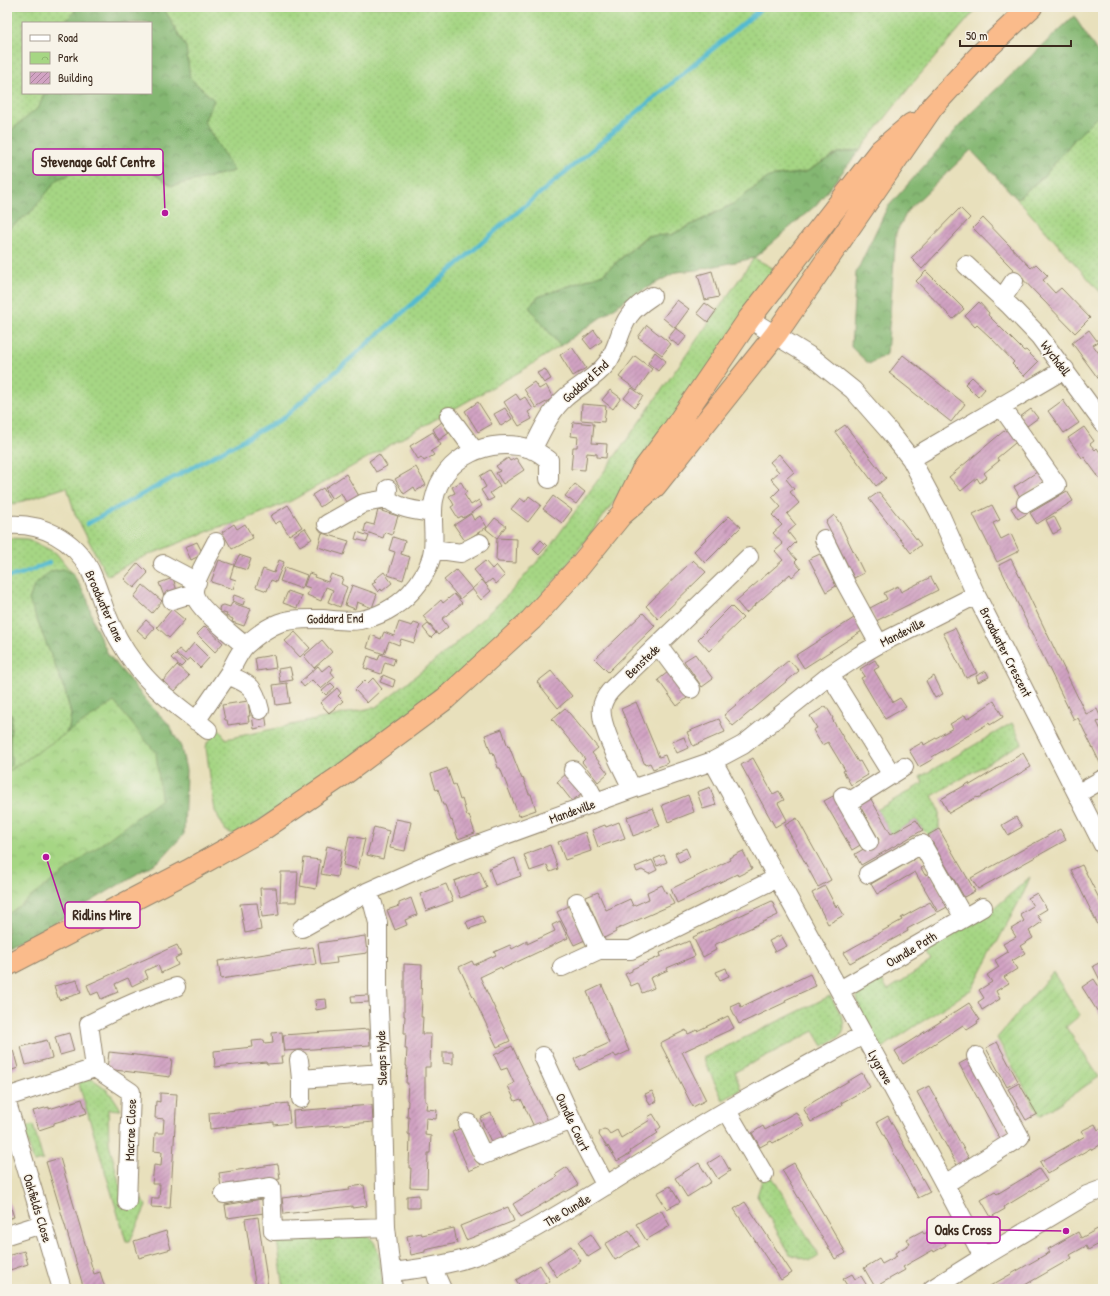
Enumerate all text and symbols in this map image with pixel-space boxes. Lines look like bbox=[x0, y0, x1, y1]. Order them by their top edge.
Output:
legend bbox=[22, 22, 152, 94]
scale bar bbox=[960, 22, 1071, 48]
text: 50 m bbox=[966, 27, 987, 44]
text: Road bbox=[58, 29, 78, 46]
text: Park bbox=[58, 49, 78, 66]
text: Building bbox=[58, 69, 93, 86]
callout: Stevenage Golf Centre bbox=[33, 149, 163, 175]
text: Stevenage Golf Centre bbox=[41, 152, 156, 173]
street label: Wychdell bbox=[1037, 337, 1075, 380]
street label: Goddard End bbox=[558, 355, 612, 407]
street label: Broadwater Lane bbox=[81, 567, 129, 645]
street label: Broadwater Crescent bbox=[976, 604, 1037, 700]
street label: Goddard End bbox=[307, 609, 363, 627]
street label: Mandeville bbox=[877, 613, 927, 651]
street label: Benstede bbox=[620, 640, 664, 682]
street label: Mandeville bbox=[546, 794, 598, 828]
callout: Ridlins Mire bbox=[65, 902, 140, 928]
text: Ridlins Mire bbox=[72, 905, 132, 924]
street label: Oundle Path bbox=[882, 927, 940, 971]
street label: Sleaps Hyde bbox=[371, 1030, 391, 1086]
street label: Lygrave bbox=[864, 1047, 898, 1087]
street label: Oundle Court bbox=[552, 1090, 594, 1154]
street label: Macrae Close bbox=[120, 1099, 140, 1161]
street label: Oakfields Close bbox=[19, 1172, 57, 1244]
street label: The Oundle bbox=[540, 1189, 594, 1231]
callout: Oaks Cross bbox=[927, 1217, 1000, 1243]
text: Oaks Cross bbox=[934, 1220, 992, 1239]

